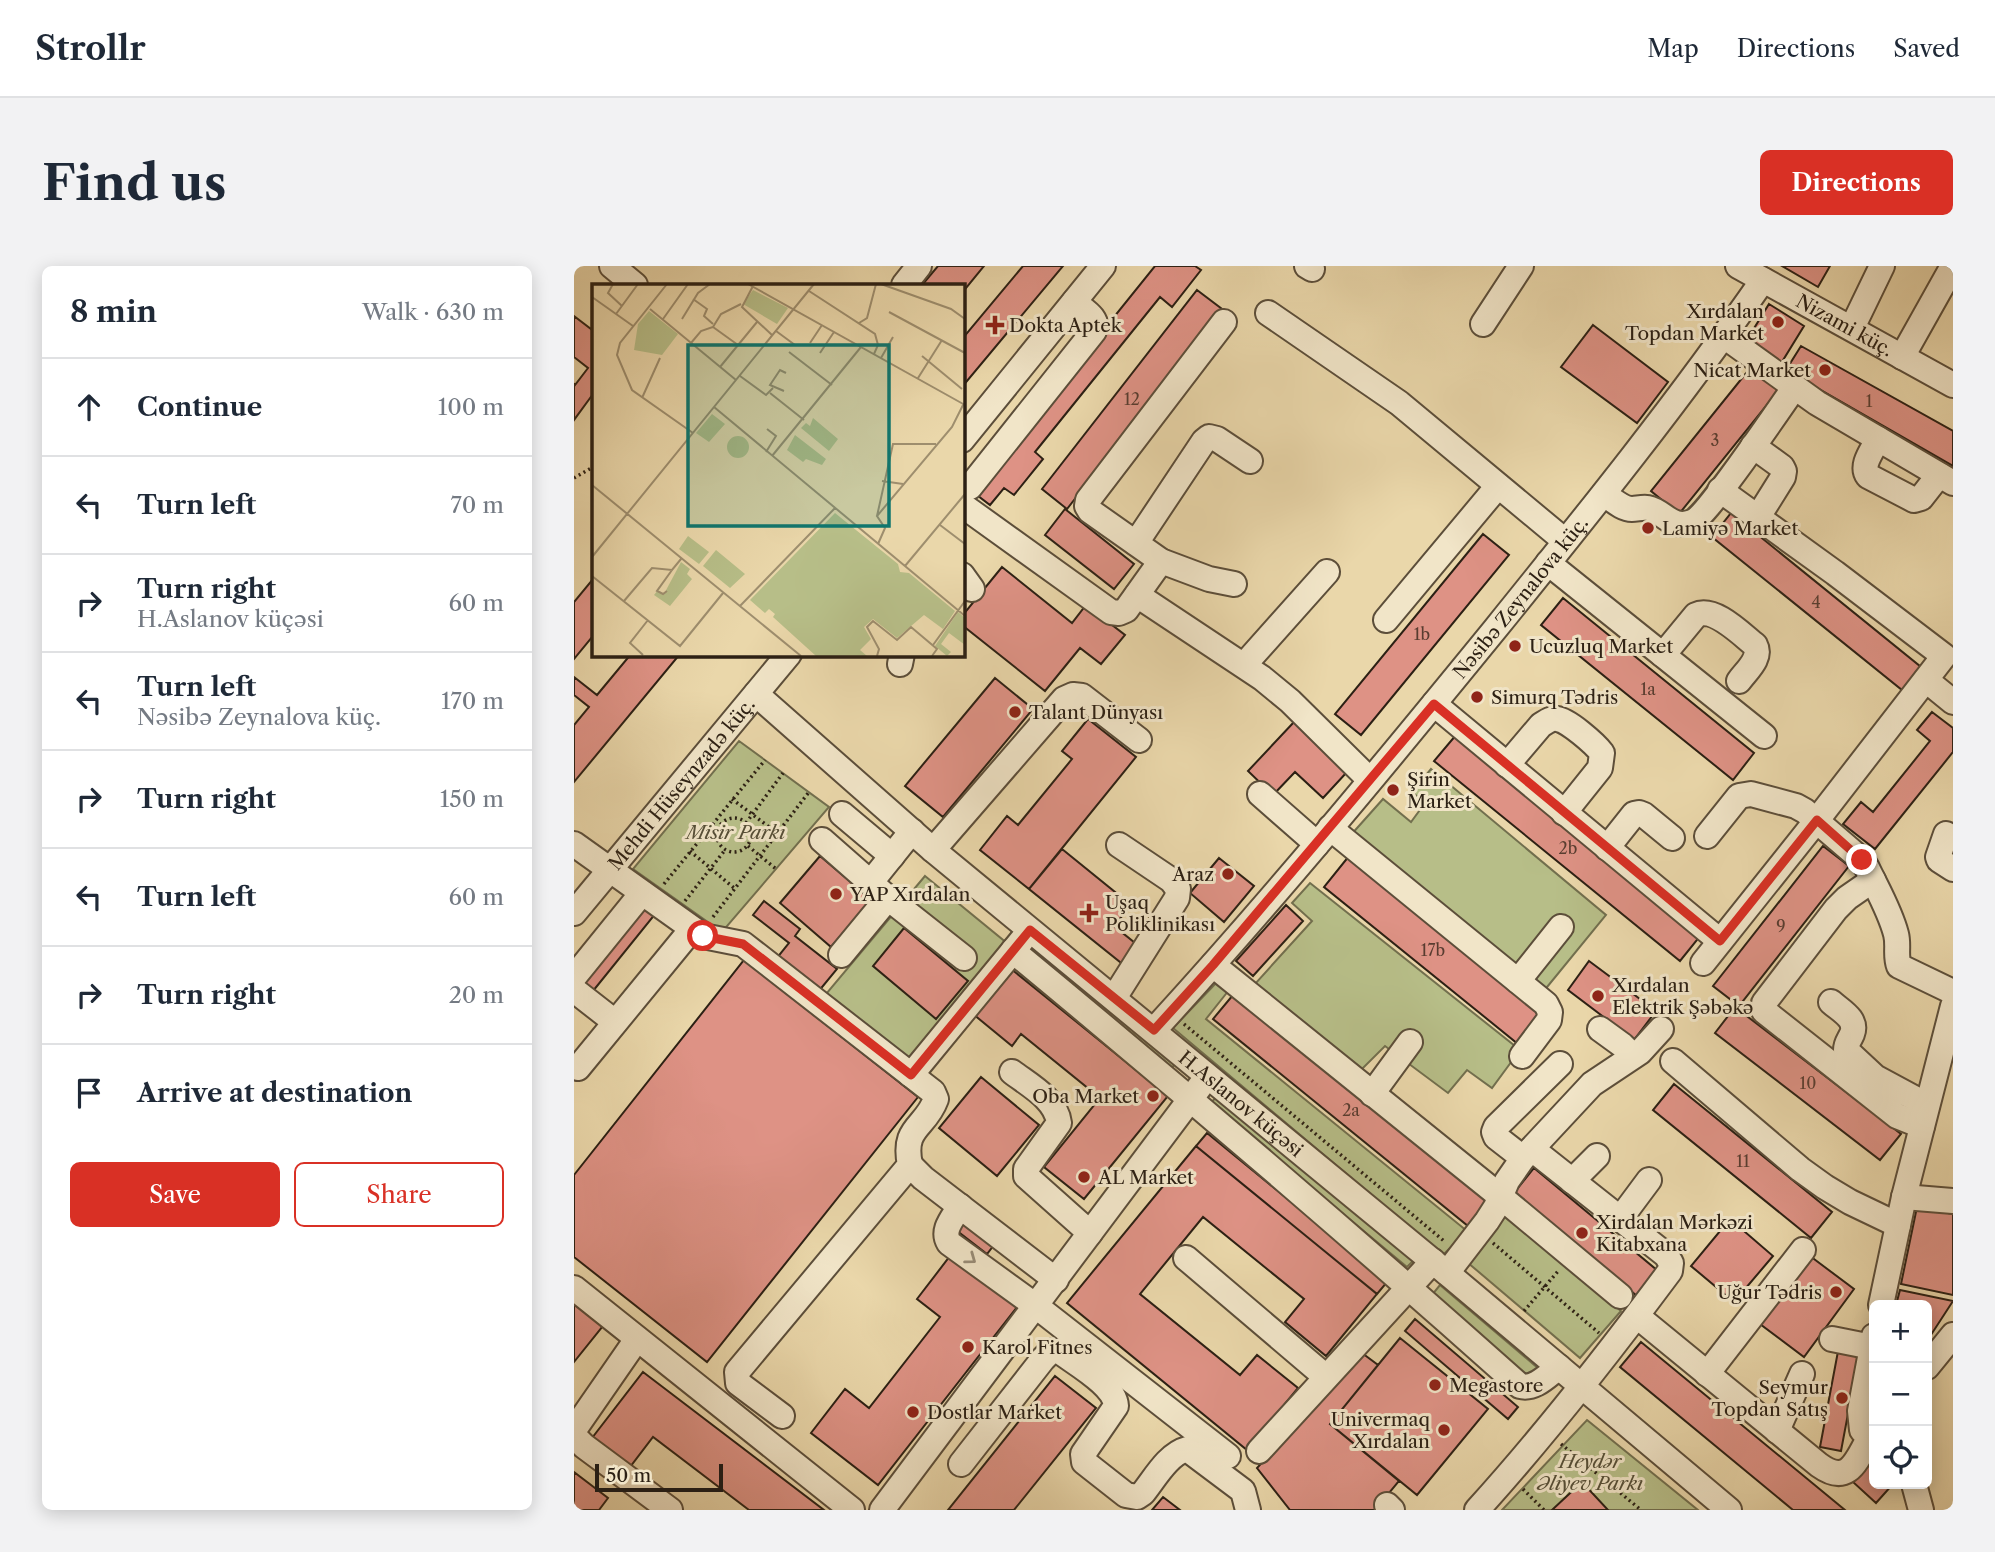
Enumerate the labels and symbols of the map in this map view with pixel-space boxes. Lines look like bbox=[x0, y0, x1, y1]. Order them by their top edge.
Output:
inset map bbox=[592, 284, 964, 656]
street label: Nizami küç. bbox=[1792, 289, 1897, 361]
place label: Xırdalan Topdan Market bbox=[1625, 300, 1764, 345]
place label: Dokta Aptek bbox=[1009, 314, 1123, 337]
marker: Xırdalan Topdan Market bbox=[1770, 314, 1786, 330]
marker: Dokta Aptek bbox=[987, 317, 1003, 333]
place label: Nicat Market bbox=[1693, 359, 1811, 382]
marker: Nicat Market bbox=[1817, 362, 1833, 378]
house number: 12 bbox=[1124, 389, 1140, 409]
house number: 1 bbox=[1866, 391, 1873, 411]
house number: 3 bbox=[1711, 430, 1719, 450]
street label: Nəsibə Zeynalova küç. bbox=[1448, 512, 1593, 683]
place label: Lamiyə Market bbox=[1662, 517, 1798, 540]
marker: Lamiyə Market bbox=[1640, 520, 1656, 536]
house number: 4 bbox=[1811, 592, 1821, 612]
house number: 1b bbox=[1414, 624, 1430, 644]
place label: Ucuzluq Market bbox=[1529, 635, 1673, 658]
marker: Ucuzluq Market bbox=[1507, 638, 1523, 654]
house number: 1a bbox=[1640, 679, 1656, 699]
place label: Simurq Tədris bbox=[1491, 686, 1618, 709]
marker: Simurq Tədris bbox=[1469, 689, 1485, 705]
street label: Mehdi Hüseynzadə küç. bbox=[603, 693, 759, 875]
place label: Talant Dünyası bbox=[1029, 701, 1163, 724]
marker: Talant Dünyası bbox=[1007, 704, 1023, 720]
place label: Şirin Market bbox=[1407, 768, 1472, 813]
marker: Şirin Market bbox=[1385, 782, 1401, 798]
park label: Misir Parkı bbox=[684, 821, 786, 844]
house number: 2b bbox=[1559, 838, 1577, 858]
route end bbox=[1846, 844, 1877, 875]
place label: Araz bbox=[1171, 863, 1214, 886]
marker: Araz bbox=[1220, 866, 1236, 882]
place label: YAP Xırdalan bbox=[849, 883, 971, 906]
marker: YAP Xırdalan bbox=[828, 886, 844, 902]
place label: Uşaq Poliklinikası bbox=[1105, 891, 1215, 936]
marker: Uşaq Poliklinikası bbox=[1079, 903, 1099, 923]
house number: 9 bbox=[1776, 916, 1786, 936]
route start bbox=[687, 920, 718, 951]
house number: 17b bbox=[1421, 940, 1445, 960]
place label: Xırdalan Elektrik Şəbəkə bbox=[1611, 974, 1754, 1019]
marker: Xırdalan Elektrik Şəbəkə bbox=[1590, 988, 1606, 1004]
street label: H.Aslanov küçəsi bbox=[1174, 1046, 1308, 1162]
house number: 10 bbox=[1800, 1073, 1816, 1093]
place label: Oba Market bbox=[1032, 1085, 1139, 1108]
marker: Oba Market bbox=[1145, 1088, 1161, 1104]
house number: 2a bbox=[1342, 1100, 1360, 1120]
house number: 11 bbox=[1736, 1151, 1750, 1171]
place label: AL Market bbox=[1097, 1166, 1194, 1189]
marker: AL Market bbox=[1076, 1169, 1092, 1185]
place label: Xirdalan Mərkəzi Kitabxana bbox=[1595, 1211, 1753, 1256]
marker: Xirdalan Mərkəzi Kitabxana bbox=[1574, 1225, 1590, 1241]
one-way arrow bbox=[963, 1250, 976, 1263]
place label: Uğur Tədris bbox=[1717, 1281, 1822, 1304]
marker: Uğur Tədris bbox=[1828, 1284, 1844, 1300]
place label: Karol Fitnes bbox=[982, 1336, 1093, 1359]
marker: Karol Fitnes bbox=[960, 1339, 976, 1355]
place label: Megastore bbox=[1449, 1374, 1543, 1397]
place label: Seymur Topdan Satış bbox=[1712, 1376, 1828, 1421]
marker: Megastore bbox=[1427, 1377, 1443, 1393]
marker: Seymur Topdan Satış bbox=[1834, 1390, 1850, 1406]
place label: Dostlar Market bbox=[927, 1401, 1062, 1424]
marker: Dostlar Market bbox=[905, 1404, 921, 1420]
place label: Univermaq Xırdalan bbox=[1331, 1408, 1431, 1453]
marker: Univermaq Xırdalan bbox=[1436, 1422, 1452, 1438]
park label: Heydər Əliyev Parkı bbox=[1536, 1450, 1643, 1495]
scale bar bbox=[595, 1461, 723, 1493]

